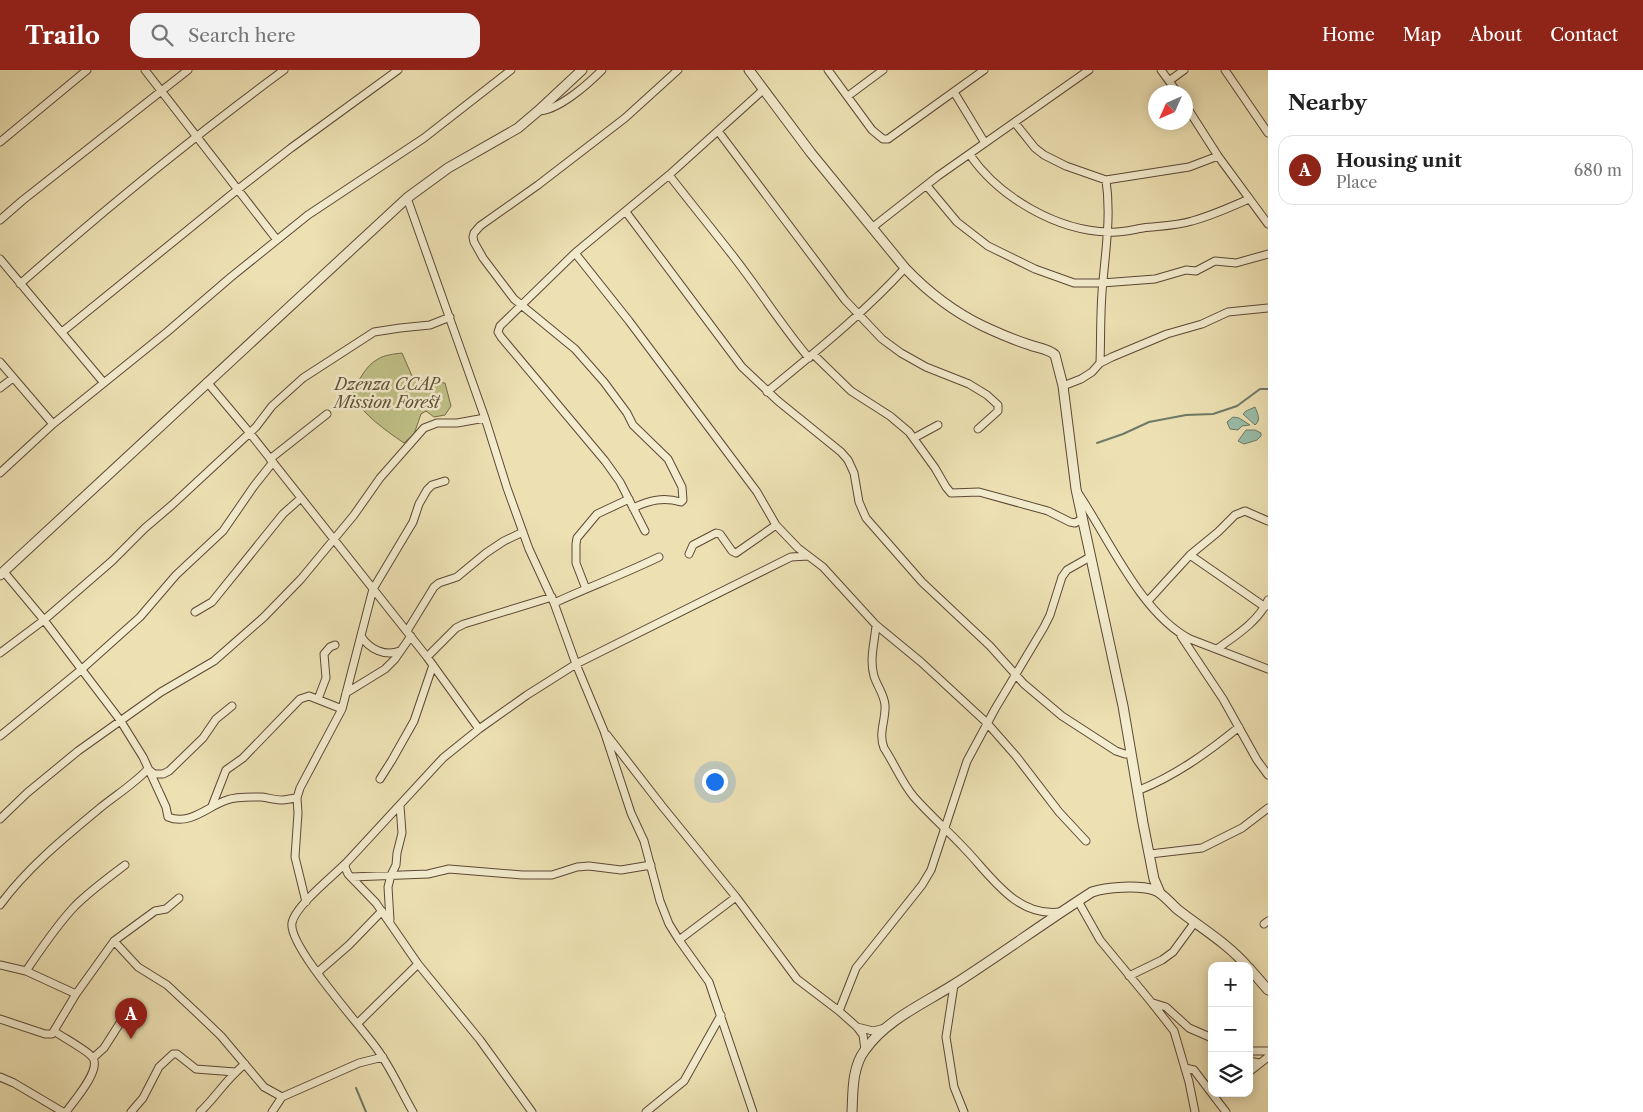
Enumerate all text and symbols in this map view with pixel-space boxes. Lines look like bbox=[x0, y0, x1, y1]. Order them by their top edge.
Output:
search box bbox=[130, 13, 480, 58]
text: Trailo bbox=[25, 21, 100, 50]
icon: search bbox=[148, 21, 176, 49]
text: Search here bbox=[188, 24, 296, 47]
text: Home bbox=[1322, 24, 1375, 46]
text: Map bbox=[1403, 24, 1441, 46]
text: About bbox=[1469, 24, 1522, 46]
text: Contact bbox=[1550, 24, 1618, 46]
north arrow bbox=[1148, 85, 1193, 130]
text: Nearby bbox=[1288, 90, 1367, 115]
text: Housing unit bbox=[1336, 149, 1462, 172]
text: A bbox=[1299, 160, 1311, 180]
text: 680 m bbox=[1574, 160, 1622, 180]
text: Place bbox=[1336, 172, 1377, 192]
park label: Dzenza CCAP Mission Forest bbox=[332, 374, 441, 412]
your location bbox=[702, 769, 728, 795]
map controls bbox=[1208, 962, 1253, 1097]
button: + bbox=[1208, 962, 1253, 1007]
pin: A bbox=[115, 998, 147, 1039]
button: − bbox=[1208, 1007, 1253, 1052]
button: layers bbox=[1208, 1052, 1253, 1097]

